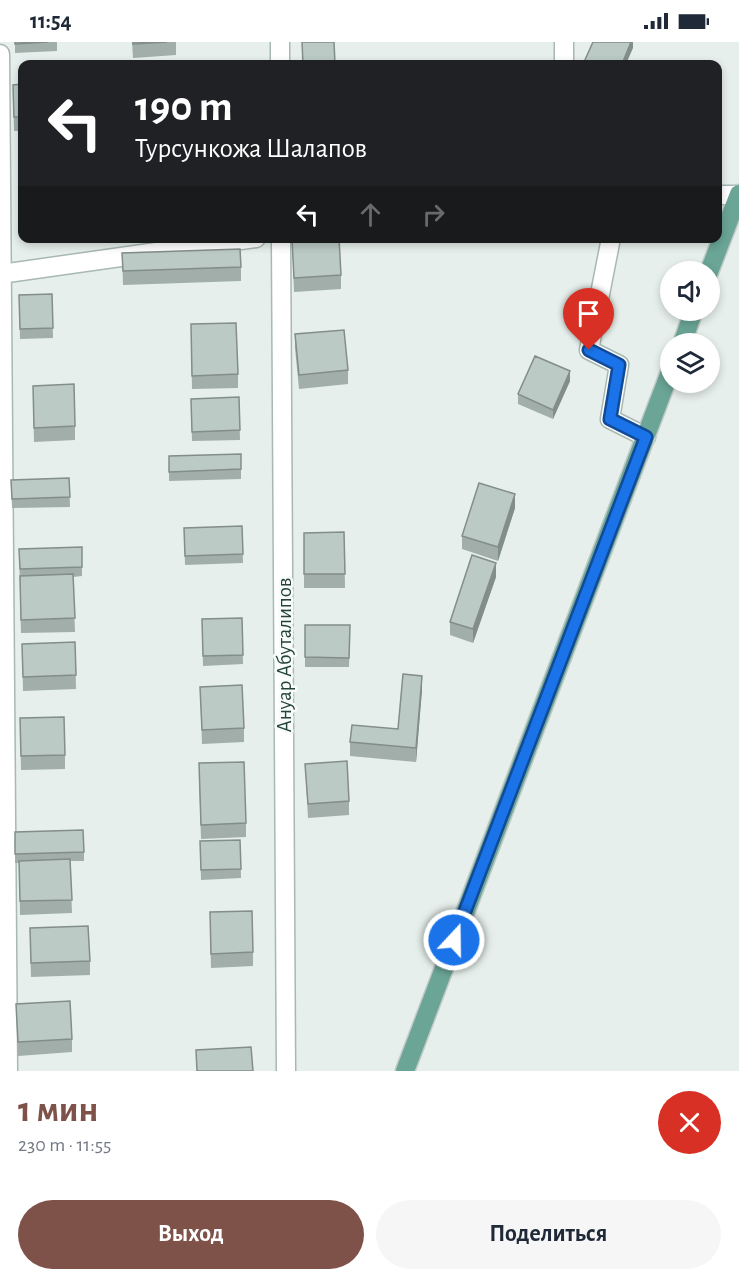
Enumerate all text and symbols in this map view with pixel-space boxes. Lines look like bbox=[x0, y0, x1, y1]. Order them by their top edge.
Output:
text: 11:54 bbox=[30, 10, 71, 32]
icon: left bbox=[36, 84, 114, 162]
text: 190 m bbox=[135, 86, 233, 128]
text: Турсункожа Шалапов bbox=[135, 135, 367, 162]
icon: left bbox=[291, 198, 324, 231]
icon: ahead bbox=[354, 198, 387, 231]
icon: right bbox=[417, 198, 450, 231]
map controls bbox=[660, 261, 720, 393]
button: sound bbox=[660, 261, 720, 321]
pin bbox=[563, 288, 614, 350]
icon: arrive bbox=[572, 297, 605, 330]
button: layers bbox=[660, 333, 720, 393]
street label: Ануар Абуталипов bbox=[274, 577, 295, 733]
position arrow bbox=[422, 908, 486, 972]
button: close bbox=[658, 1091, 721, 1154]
text: 1 мин bbox=[18, 1092, 98, 1128]
text: 230 m · 11:55 bbox=[18, 1135, 111, 1155]
button: Выход bbox=[18, 1200, 364, 1269]
button: Поделиться bbox=[376, 1200, 721, 1269]

